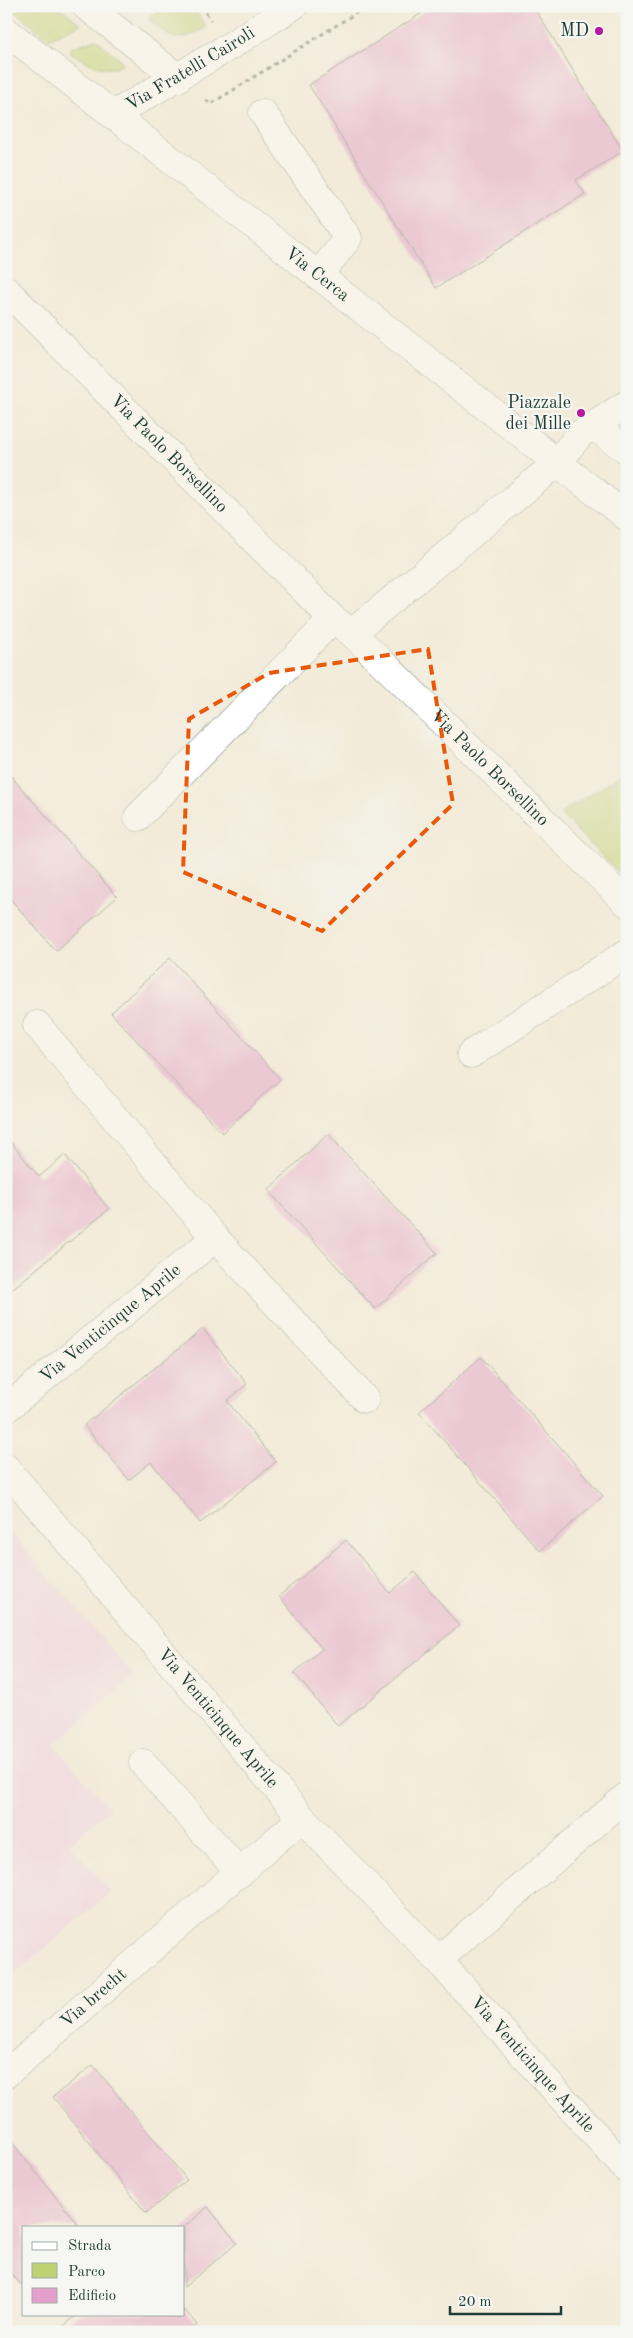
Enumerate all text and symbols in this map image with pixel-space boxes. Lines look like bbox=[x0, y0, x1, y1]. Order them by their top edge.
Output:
place label: MD bbox=[560, 22, 589, 40]
street label: Via Fratelli Cairoli bbox=[123, 24, 258, 114]
marker: MD bbox=[593, 25, 605, 37]
street label: Via Cerca bbox=[281, 244, 353, 305]
street label: Via Paolo Borsellino bbox=[107, 391, 231, 516]
place label: Piazzale dei Mille bbox=[505, 394, 571, 433]
marker: Piazzale dei Mille bbox=[575, 407, 587, 419]
street label: Via Paolo Borsellino bbox=[427, 706, 552, 830]
street label: Via Venticinque Aprile bbox=[37, 1261, 184, 1386]
street label: Via Venticinque Aprile bbox=[154, 1645, 282, 1792]
street label: Via brecht bbox=[57, 1965, 130, 2031]
street label: Via Venticinque Aprile bbox=[467, 1993, 598, 2136]
legend bbox=[22, 2226, 185, 2316]
text: Strada bbox=[68, 2239, 112, 2254]
text: Parco bbox=[68, 2265, 105, 2280]
scale bar bbox=[450, 2283, 562, 2315]
text: Edificio bbox=[68, 2289, 116, 2304]
text: 20 m bbox=[458, 2295, 492, 2310]

